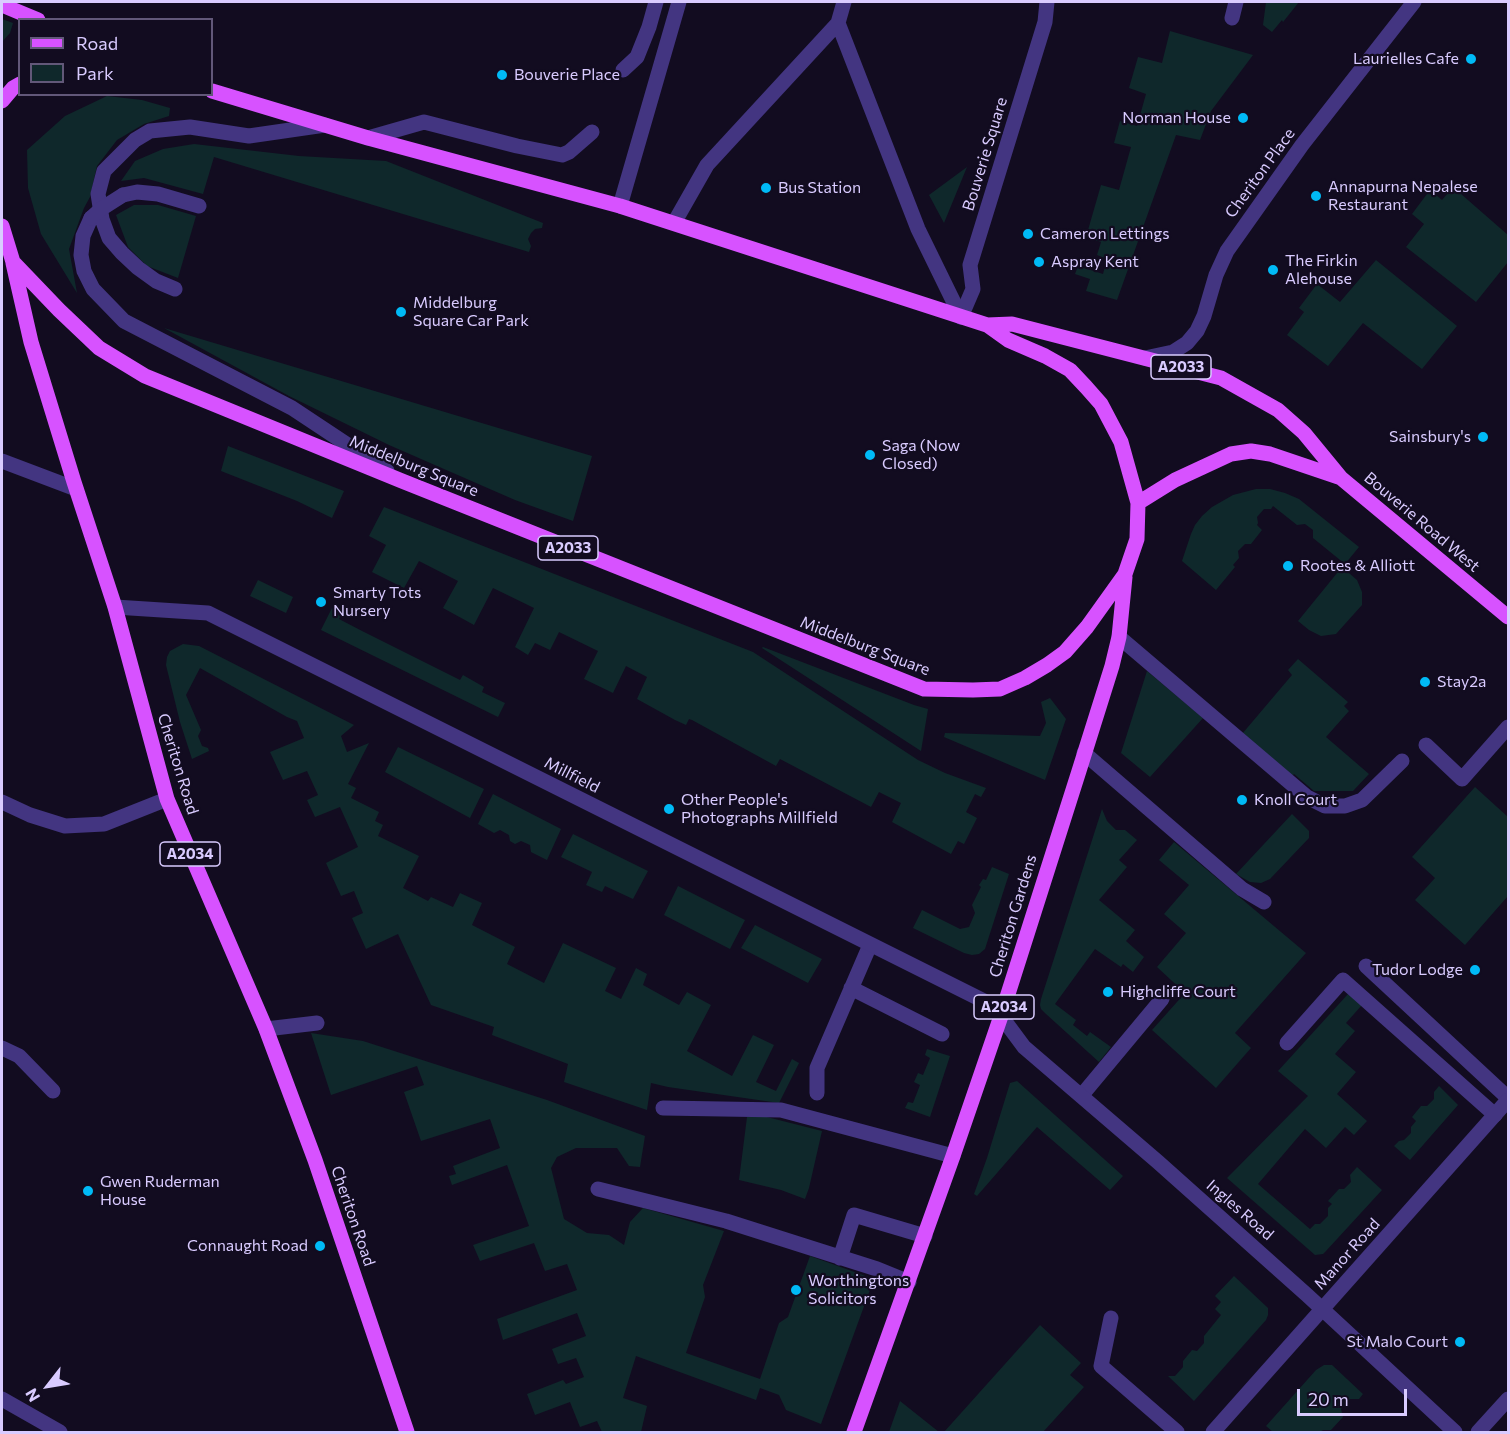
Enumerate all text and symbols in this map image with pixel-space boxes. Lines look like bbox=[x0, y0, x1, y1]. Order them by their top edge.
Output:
legend bbox=[18, 18, 213, 96]
text: Road bbox=[76, 32, 118, 54]
place label: Laurielles Cafe bbox=[1353, 49, 1459, 69]
marker: Laurielles Cafe bbox=[1464, 52, 1478, 66]
text: Park bbox=[76, 62, 114, 84]
place label: Bouverie Place bbox=[514, 65, 620, 85]
marker: Bouverie Place bbox=[495, 68, 509, 82]
street label: Bouverie Square bbox=[959, 95, 1011, 213]
place label: Norman House bbox=[1122, 108, 1231, 128]
marker: Norman House bbox=[1236, 111, 1250, 125]
street label: Cheriton Place bbox=[1221, 124, 1299, 222]
place label: Annapurna Nepalese Restaurant bbox=[1328, 177, 1478, 215]
place label: Bus Station bbox=[778, 178, 861, 198]
marker: Bus Station bbox=[759, 181, 773, 195]
marker: Annapurna Nepalese Restaurant bbox=[1309, 189, 1323, 203]
place label: Cameron Lettings bbox=[1040, 224, 1169, 244]
marker: Cameron Lettings bbox=[1021, 227, 1035, 241]
place label: The Firkin Alehouse bbox=[1285, 251, 1358, 289]
place label: Aspray Kent bbox=[1051, 252, 1139, 272]
marker: Aspray Kent bbox=[1032, 255, 1046, 269]
marker: The Firkin Alehouse bbox=[1266, 263, 1280, 277]
place label: Middelburg Square Car Park bbox=[413, 293, 529, 331]
marker: Middelburg Square Car Park bbox=[394, 305, 408, 319]
road number: A2033 bbox=[1151, 355, 1211, 379]
place label: Sainsbury's bbox=[1389, 427, 1471, 447]
marker: Sainsbury's bbox=[1476, 430, 1490, 444]
street label: Middelburg Square bbox=[347, 431, 481, 501]
place label: Saga (Now Closed) bbox=[882, 436, 960, 474]
marker: Saga (Now Closed) bbox=[863, 448, 877, 462]
street label: Bouverie Road West bbox=[1360, 468, 1484, 576]
road number: A2033 bbox=[538, 536, 598, 560]
place label: Rootes & Alliott bbox=[1300, 556, 1415, 576]
marker: Rootes & Alliott bbox=[1281, 559, 1295, 573]
place label: Smarty Tots Nursery bbox=[333, 583, 421, 621]
marker: Smarty Tots Nursery bbox=[314, 595, 328, 609]
street label: Middelburg Square bbox=[797, 612, 933, 680]
place label: Stay2a bbox=[1437, 672, 1486, 692]
marker: Stay2a bbox=[1418, 675, 1432, 689]
street label: Cheriton Road bbox=[154, 711, 202, 817]
street label: Millfield bbox=[541, 753, 603, 797]
place label: Other People's Photographs Millfield bbox=[681, 790, 838, 828]
place label: Knoll Court bbox=[1254, 790, 1337, 810]
marker: Knoll Court bbox=[1235, 793, 1249, 807]
marker: Other People's Photographs Millfield bbox=[662, 802, 676, 816]
road number: A2034 bbox=[160, 842, 220, 866]
street label: Cheriton Gardens bbox=[985, 852, 1041, 980]
place label: Tudor Lodge bbox=[1372, 960, 1463, 980]
marker: Tudor Lodge bbox=[1468, 963, 1482, 977]
place label: Highcliffe Court bbox=[1120, 982, 1236, 1002]
marker: Highcliffe Court bbox=[1101, 985, 1115, 999]
road number: A2034 bbox=[974, 995, 1034, 1019]
street label: Cheriton Road bbox=[327, 1163, 379, 1269]
place label: Gwen Ruderman House bbox=[100, 1172, 220, 1210]
street label: Ingles Road bbox=[1203, 1176, 1277, 1244]
marker: Gwen Ruderman House bbox=[81, 1184, 95, 1198]
street label: Manor Road bbox=[1310, 1214, 1384, 1294]
place label: Connaught Road bbox=[187, 1236, 308, 1256]
marker: Connaught Road bbox=[313, 1239, 327, 1253]
place label: Worthingtons Solicitors bbox=[808, 1271, 909, 1309]
marker: Worthingtons Solicitors bbox=[789, 1283, 803, 1297]
place label: St Malo Court bbox=[1347, 1332, 1448, 1352]
marker: St Malo Court bbox=[1453, 1335, 1467, 1349]
north arrow bbox=[18, 1356, 78, 1416]
scale bar bbox=[1300, 1377, 1410, 1415]
text: N bbox=[21, 1385, 43, 1406]
text: 20 m bbox=[1308, 1388, 1349, 1410]

